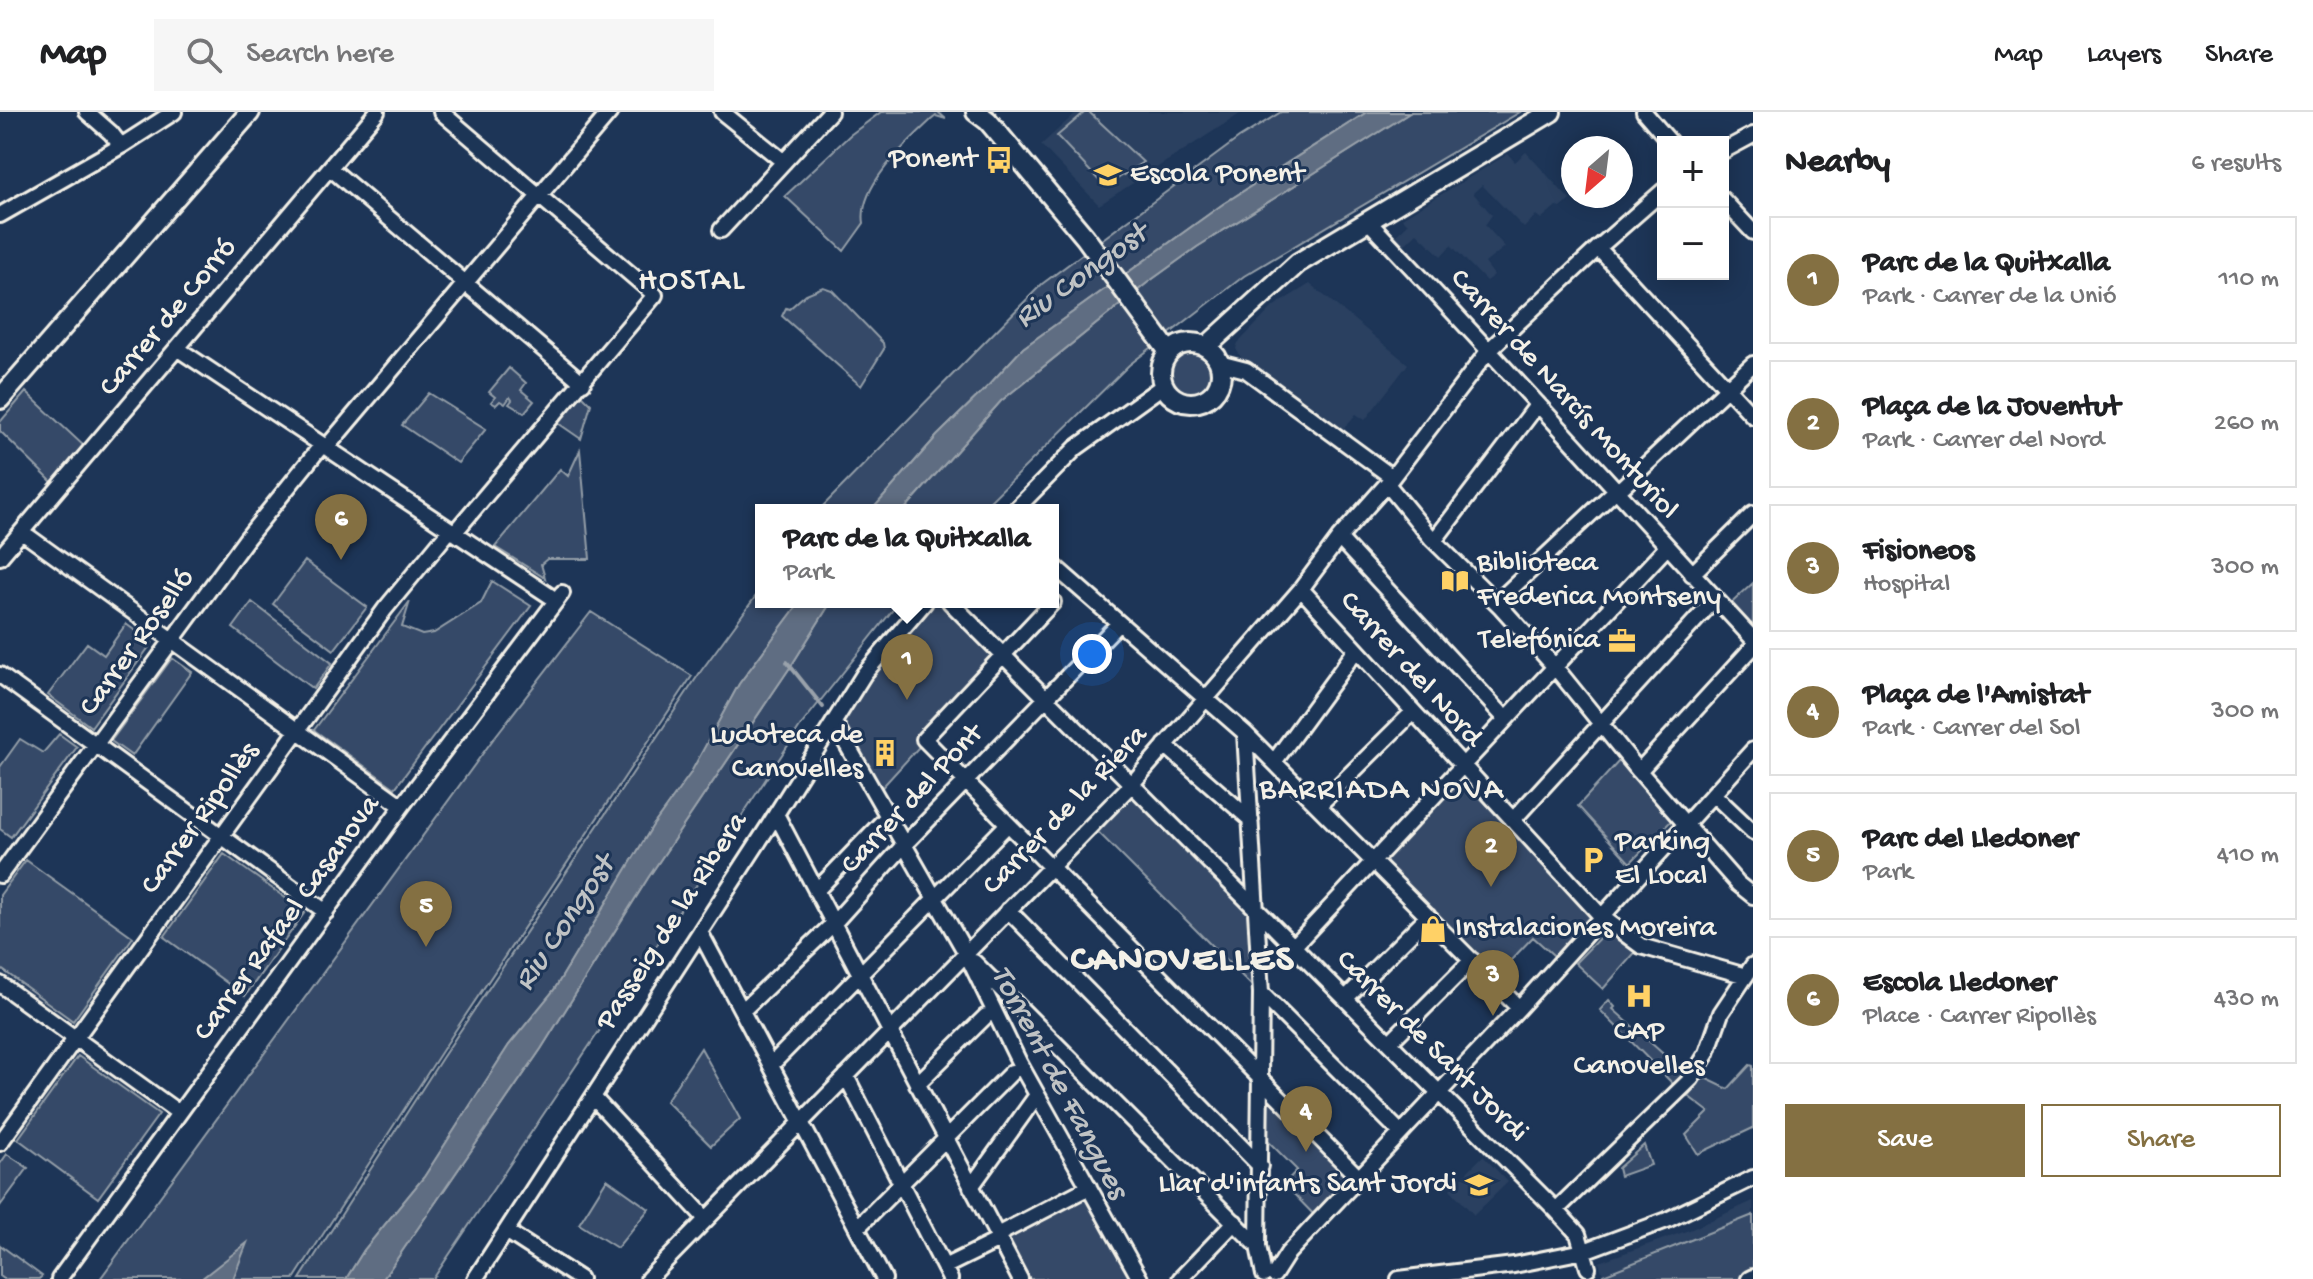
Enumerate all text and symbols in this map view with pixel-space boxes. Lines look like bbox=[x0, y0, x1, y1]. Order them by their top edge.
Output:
search box bbox=[154, 19, 714, 91]
text: Map bbox=[40, 33, 106, 77]
icon: search bbox=[182, 33, 226, 77]
text: Search here bbox=[246, 38, 394, 73]
text: Map bbox=[1994, 39, 2043, 72]
text: Layers bbox=[2087, 39, 2161, 72]
text: Share bbox=[2205, 39, 2273, 72]
north arrow bbox=[1561, 136, 1633, 208]
map controls bbox=[1657, 136, 1729, 280]
button: + bbox=[1657, 136, 1729, 208]
place label: Ponent bbox=[888, 143, 980, 178]
text: Nearby bbox=[1785, 144, 1890, 184]
bus stop icon: Ponent bbox=[984, 145, 1014, 175]
text: 6 results bbox=[2191, 149, 2281, 180]
place label: Escola Ponent bbox=[1130, 158, 1307, 193]
school or university icon: Escola Ponent bbox=[1093, 160, 1123, 190]
button: − bbox=[1657, 208, 1729, 280]
water label: Riu Congost bbox=[1008, 213, 1160, 338]
street label: Carrer de Corró bbox=[93, 232, 245, 404]
text: Parc de la Quitxalla bbox=[1863, 247, 2110, 282]
street label: Carrer de Narcís Monturiol bbox=[1441, 262, 1685, 528]
district label: HOSTAL bbox=[638, 263, 746, 301]
text: 1 bbox=[1808, 265, 1818, 296]
text: 110 m bbox=[2219, 265, 2279, 296]
text: Park · Carrer de la Unió bbox=[1863, 282, 2116, 313]
text: Plaça de la Joventut bbox=[1863, 391, 2120, 426]
text: 2 bbox=[1807, 409, 1819, 440]
text: 260 m bbox=[2214, 409, 2279, 440]
text: Park · Carrer del Nord bbox=[1863, 426, 2104, 457]
pin: 6 bbox=[315, 494, 367, 560]
popup bbox=[755, 504, 1059, 608]
text: Parc de la Quitxalla bbox=[784, 523, 1030, 558]
text: Fisioneos bbox=[1863, 535, 1974, 570]
place label: Biblioteca Frederica Montseny bbox=[1476, 547, 1721, 616]
text: 3 bbox=[1806, 553, 1820, 584]
text: 300 m bbox=[2211, 553, 2279, 584]
text: Park bbox=[784, 558, 833, 589]
street label: Carrer Roselló bbox=[73, 562, 203, 724]
library icon: Biblioteca Frederica Montseny bbox=[1440, 566, 1470, 596]
text: Hospital bbox=[1863, 570, 1950, 601]
street label: Carrer del Nord bbox=[1331, 585, 1491, 757]
place label: Telefónica bbox=[1477, 624, 1601, 659]
office icon: Telefónica bbox=[1607, 626, 1637, 656]
pin: 1 bbox=[881, 634, 933, 700]
your location bbox=[1072, 634, 1112, 674]
text: Plaça de l'Amistat bbox=[1863, 679, 2089, 714]
text: 4 bbox=[1807, 697, 1819, 728]
text: 300 m bbox=[2211, 697, 2279, 728]
text: Park · Carrer del Sol bbox=[1863, 714, 2081, 745]
street label: Carrer del Pont bbox=[834, 716, 993, 882]
street label: Carrer de la Riera bbox=[976, 718, 1157, 903]
place label: Ludoteca de Canovelles bbox=[710, 719, 864, 788]
street label: Carrer Ripollès bbox=[134, 735, 269, 902]
building icon: Ludoteca de Canovelles bbox=[870, 738, 900, 768]
district label: BARRIADA NOVA bbox=[1258, 772, 1505, 810]
street label: Carrer Rafael Casanova bbox=[187, 788, 390, 1049]
street label: Passeig de la Ribera bbox=[589, 805, 757, 1038]
pin: 2 bbox=[1465, 821, 1517, 887]
text: Parc del Lledoner bbox=[1863, 823, 2077, 858]
place label: Parking El Local bbox=[1614, 826, 1710, 895]
text: 5 bbox=[1806, 841, 1820, 872]
text: 410 m bbox=[2217, 841, 2279, 872]
water label: Riu Congost bbox=[507, 845, 628, 999]
parking icon: Parking El Local bbox=[1578, 845, 1608, 875]
text: Park bbox=[1863, 858, 1913, 889]
pin: 5 bbox=[400, 881, 452, 947]
place label: Instalaciones Moreira bbox=[1455, 912, 1717, 947]
shop icon: Instalaciones Moreira bbox=[1418, 914, 1448, 944]
district label: CANOVELLES bbox=[1071, 939, 1295, 983]
street label: Carrer de Sant Jordi bbox=[1327, 943, 1535, 1151]
pin: 3 bbox=[1467, 950, 1519, 1016]
water label: Torrent de Fangues bbox=[981, 960, 1137, 1209]
text: Escola Lledoner bbox=[1863, 967, 2055, 1002]
hospital icon: CAP Canovelles bbox=[1624, 981, 1654, 1011]
text: 6 bbox=[1806, 985, 1820, 1016]
text: 430 m bbox=[2214, 985, 2279, 1016]
text: Place · Carrer Ripollès bbox=[1863, 1002, 2096, 1033]
place label: CAP Canovelles bbox=[1573, 1016, 1706, 1085]
pin: 4 bbox=[1280, 1086, 1332, 1152]
button: Save bbox=[1785, 1104, 2025, 1177]
button: Share bbox=[2041, 1104, 2281, 1177]
place label: Llar d'infants Sant Jordi bbox=[1158, 1168, 1457, 1203]
school or university icon: Llar d'infants Sant Jordi bbox=[1464, 1170, 1494, 1200]

